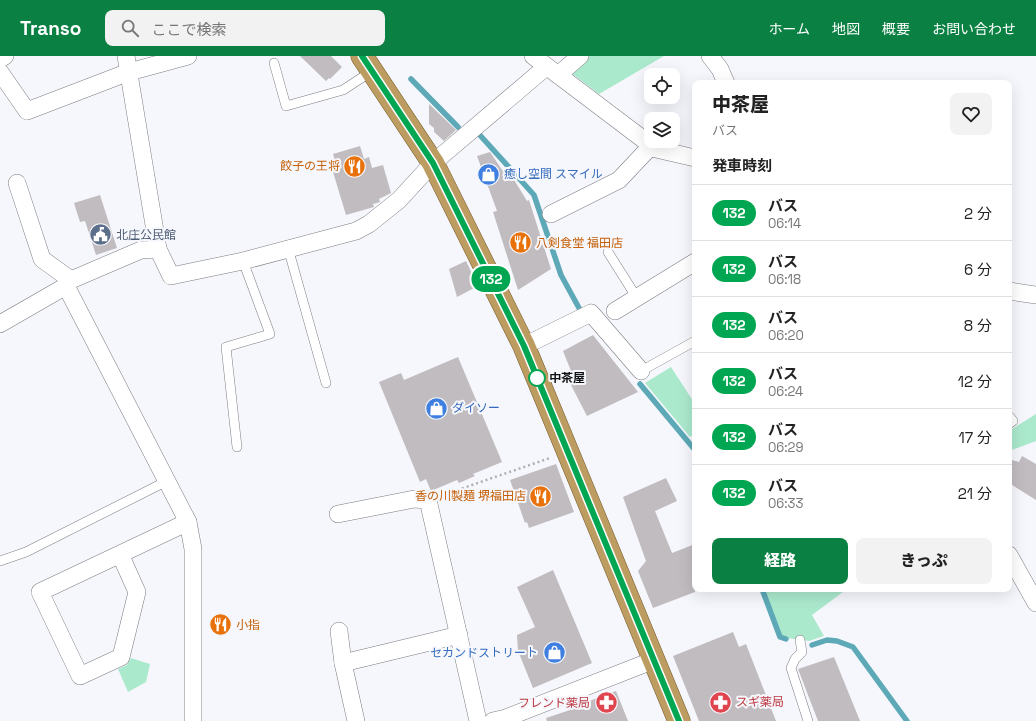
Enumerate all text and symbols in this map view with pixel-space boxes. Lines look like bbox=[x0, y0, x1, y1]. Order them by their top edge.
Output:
search box bbox=[105, 10, 385, 46]
text: Transo bbox=[20, 16, 81, 41]
icon: search bbox=[119, 17, 141, 39]
text: ここで検索 bbox=[151, 20, 226, 39]
text: ホーム bbox=[768, 20, 810, 38]
text: 地図 bbox=[832, 20, 860, 38]
text: 概要 bbox=[882, 20, 910, 38]
text: お問い合わせ bbox=[932, 20, 1016, 38]
map controls bbox=[644, 68, 680, 148]
button: locate bbox=[644, 68, 680, 104]
text: 中茶屋 bbox=[712, 92, 769, 117]
button: heart bbox=[950, 93, 992, 135]
button: layers bbox=[644, 112, 680, 148]
text: バス bbox=[712, 122, 738, 139]
restaurant icon: 餃子の王将 bbox=[342, 153, 368, 179]
text: 発車時刻 bbox=[712, 156, 772, 175]
place label: 餃子の王将 bbox=[280, 158, 340, 174]
shop icon: 癒し空間 スマイル bbox=[476, 161, 502, 187]
place label: 癒し空間 スマイル bbox=[504, 166, 603, 182]
text: バス bbox=[768, 196, 798, 215]
text: 132 bbox=[722, 204, 746, 222]
text: 2 分 bbox=[964, 204, 992, 223]
text: 06:14 bbox=[768, 215, 801, 232]
public building icon: 北庄公民館 bbox=[88, 222, 114, 248]
place label: 北庄公民館 bbox=[116, 227, 176, 243]
restaurant icon: 八剣食堂 福田店 bbox=[507, 230, 533, 256]
place label: 八剣食堂 福田店 bbox=[536, 235, 623, 251]
text: バス bbox=[768, 252, 798, 271]
text: 132 bbox=[722, 260, 746, 278]
text: 6 分 bbox=[964, 260, 992, 279]
line badge: 132 bbox=[468, 266, 514, 292]
text: 132 bbox=[479, 270, 503, 288]
text: 06:18 bbox=[768, 271, 801, 288]
text: バス bbox=[768, 308, 798, 327]
text: 132 bbox=[722, 316, 746, 334]
text: 8 分 bbox=[964, 316, 992, 335]
text: 06:20 bbox=[768, 327, 804, 344]
text: バス bbox=[768, 364, 798, 383]
marker: 中茶屋 bbox=[528, 369, 546, 387]
place label: 中茶屋 bbox=[549, 370, 585, 386]
text: 132 bbox=[722, 372, 746, 390]
text: 12 分 bbox=[958, 372, 992, 391]
text: 06:24 bbox=[768, 383, 803, 400]
shop icon: ダイソー bbox=[423, 395, 449, 421]
place label: ダイソー bbox=[452, 400, 500, 416]
text: バス bbox=[768, 420, 798, 439]
text: 132 bbox=[722, 428, 746, 446]
text: 17 分 bbox=[958, 428, 992, 447]
text: 06:29 bbox=[768, 439, 803, 456]
text: バス bbox=[768, 476, 798, 495]
restaurant icon: 香の川製麺 堺福田店 bbox=[528, 483, 554, 509]
text: 132 bbox=[722, 484, 746, 502]
text: 21 分 bbox=[958, 484, 992, 503]
place label: 香の川製麺 堺福田店 bbox=[415, 488, 526, 504]
text: 06:33 bbox=[768, 495, 803, 512]
button: 経路 bbox=[712, 538, 848, 584]
button: きっぷ bbox=[856, 538, 992, 584]
restaurant icon: 小指 bbox=[207, 612, 233, 638]
place label: 小指 bbox=[236, 617, 260, 633]
shop icon: セカンドストリート bbox=[541, 640, 567, 666]
place label: セカンドストリート bbox=[430, 645, 538, 661]
pharmacy icon: スギ薬局 bbox=[707, 689, 733, 715]
pharmacy icon: フレンド薬局 bbox=[593, 690, 619, 716]
place label: スギ薬局 bbox=[736, 694, 784, 710]
place label: フレンド薬局 bbox=[518, 695, 590, 711]

